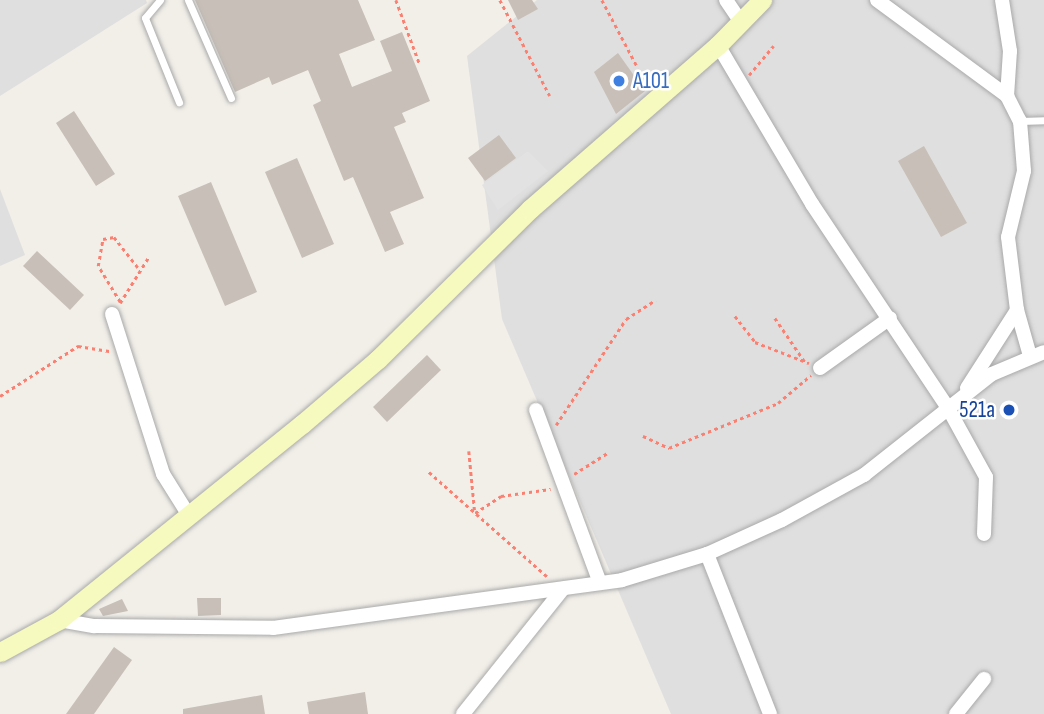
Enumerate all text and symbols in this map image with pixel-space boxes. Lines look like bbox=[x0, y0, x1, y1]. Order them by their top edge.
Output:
place label: A101 bbox=[633, 67, 669, 95]
marker: A101 bbox=[611, 73, 627, 89]
place label: 521a bbox=[959, 396, 995, 424]
marker: 521a bbox=[1001, 402, 1017, 418]

